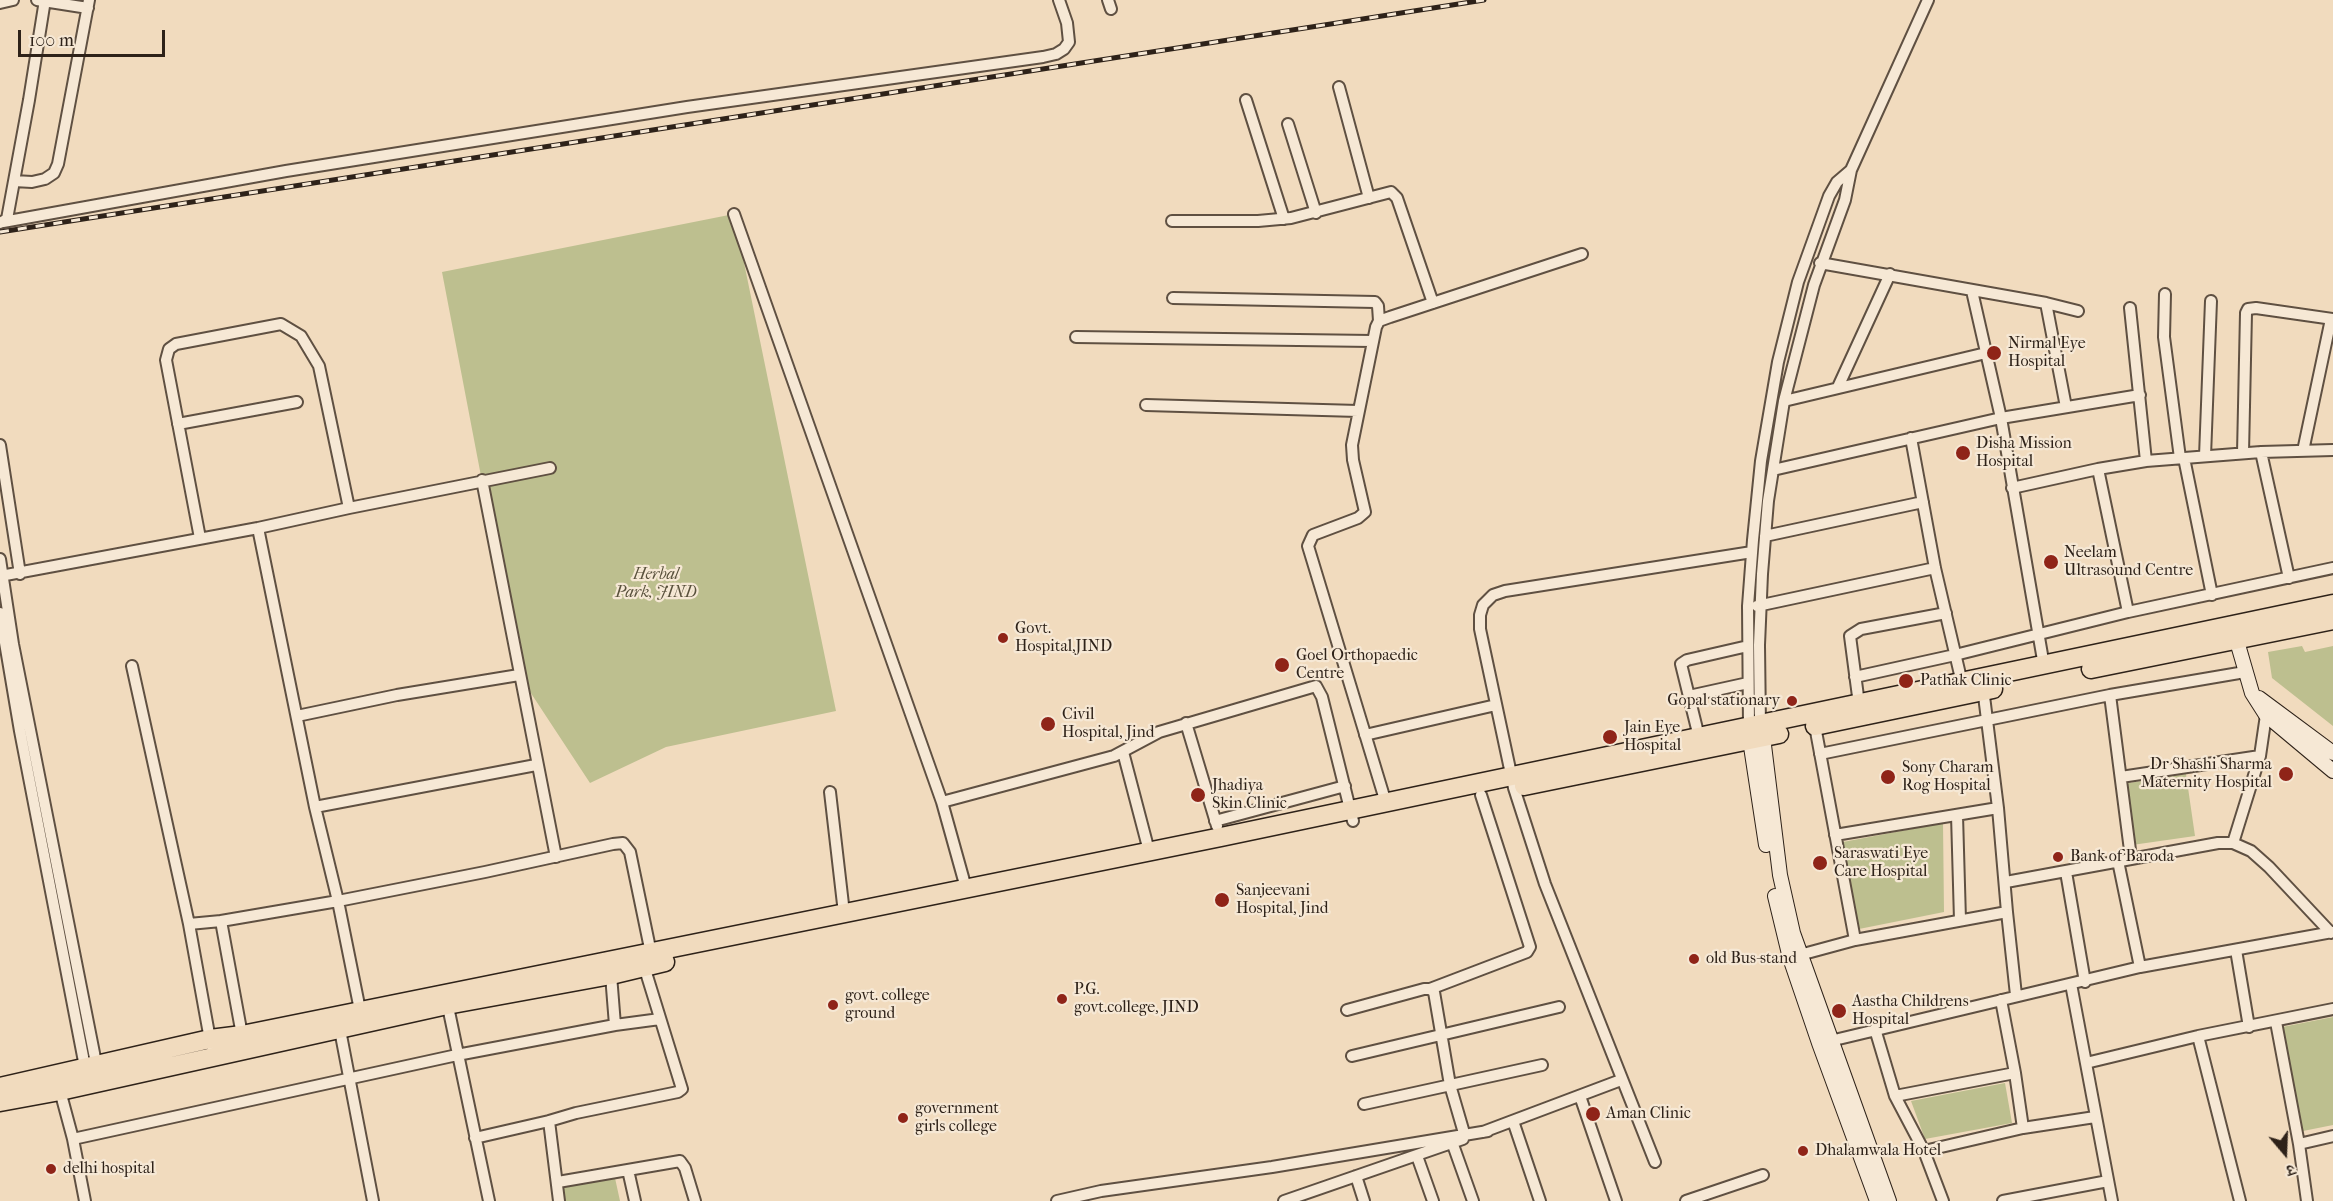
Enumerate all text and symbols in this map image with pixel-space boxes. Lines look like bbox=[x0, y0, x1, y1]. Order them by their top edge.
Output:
scale bar bbox=[21, 18, 168, 56]
text: 100 m bbox=[29, 30, 74, 51]
place label: Nirmal Eye Hospital bbox=[2008, 334, 2086, 372]
marker: Nirmal Eye Hospital bbox=[1985, 344, 2003, 362]
place label: Disha Mission Hospital bbox=[1976, 434, 2072, 472]
marker: Disha Mission Hospital bbox=[1954, 444, 1972, 462]
place label: Neelam Ultrasound Centre bbox=[2064, 543, 2193, 581]
marker: Neelam Ultrasound Centre bbox=[2042, 553, 2060, 571]
park label: Herbal Park, JIND bbox=[615, 565, 697, 603]
place label: Govt. Hospital,JIND bbox=[1015, 619, 1112, 657]
marker: Govt. Hospital,JIND bbox=[996, 631, 1010, 645]
place label: Goel Orthopaedic Centre bbox=[1296, 646, 1418, 684]
marker: Goel Orthopaedic Centre bbox=[1273, 656, 1291, 674]
place label: Pathak Clinic bbox=[1920, 671, 2012, 691]
marker: Pathak Clinic bbox=[1897, 672, 1915, 690]
place label: Gopal stationary bbox=[1667, 691, 1780, 711]
marker: Gopal stationary bbox=[1785, 694, 1799, 708]
place label: Civil Hospital, Jind bbox=[1062, 705, 1154, 743]
marker: Civil Hospital, Jind bbox=[1039, 715, 1057, 733]
place label: Jain Eye Hospital bbox=[1624, 718, 1681, 756]
marker: Jain Eye Hospital bbox=[1601, 728, 1619, 746]
place label: Dr Shashi Sharma Maternity Hospital bbox=[2141, 755, 2272, 793]
place label: Sony Charam Rog Hospital bbox=[1902, 758, 1994, 796]
marker: Dr Shashi Sharma Maternity Hospital bbox=[2277, 765, 2295, 783]
marker: Sony Charam Rog Hospital bbox=[1879, 768, 1897, 786]
place label: Jhadiya Skin Clinic bbox=[1212, 776, 1287, 814]
marker: Jhadiya Skin Clinic bbox=[1189, 786, 1207, 804]
place label: Saraswati Eye Care Hospital bbox=[1834, 844, 1928, 882]
place label: Bank of Baroda bbox=[2070, 847, 2174, 867]
marker: Bank of Baroda bbox=[2051, 850, 2065, 864]
marker: Saraswati Eye Care Hospital bbox=[1811, 854, 1829, 872]
place label: Sanjeevani Hospital, Jind bbox=[1236, 881, 1328, 919]
marker: Sanjeevani Hospital, Jind bbox=[1213, 891, 1231, 909]
place label: old Bus-stand bbox=[1706, 949, 1797, 969]
marker: old Bus-stand bbox=[1687, 952, 1701, 966]
place label: P.G. govt.college, JIND bbox=[1074, 980, 1199, 1018]
place label: govt. college ground bbox=[845, 986, 930, 1024]
marker: P.G. govt.college, JIND bbox=[1055, 992, 1069, 1006]
place label: Aastha Childrens Hospital bbox=[1852, 992, 1969, 1030]
marker: govt. college ground bbox=[826, 998, 840, 1012]
marker: Aastha Childrens Hospital bbox=[1830, 1002, 1848, 1020]
place label: government girls college bbox=[915, 1099, 999, 1137]
place label: Aman Clinic bbox=[1606, 1104, 1691, 1124]
marker: Aman Clinic bbox=[1584, 1105, 1602, 1123]
marker: government girls college bbox=[896, 1111, 910, 1125]
north arrow bbox=[2255, 1123, 2315, 1183]
place label: Dhalamwala Hotel bbox=[1815, 1141, 1941, 1161]
marker: Dhalamwala Hotel bbox=[1796, 1144, 1810, 1158]
place label: delhi hospital bbox=[63, 1159, 155, 1179]
text: उ bbox=[2284, 1160, 2298, 1181]
marker: delhi hospital bbox=[44, 1162, 58, 1176]

